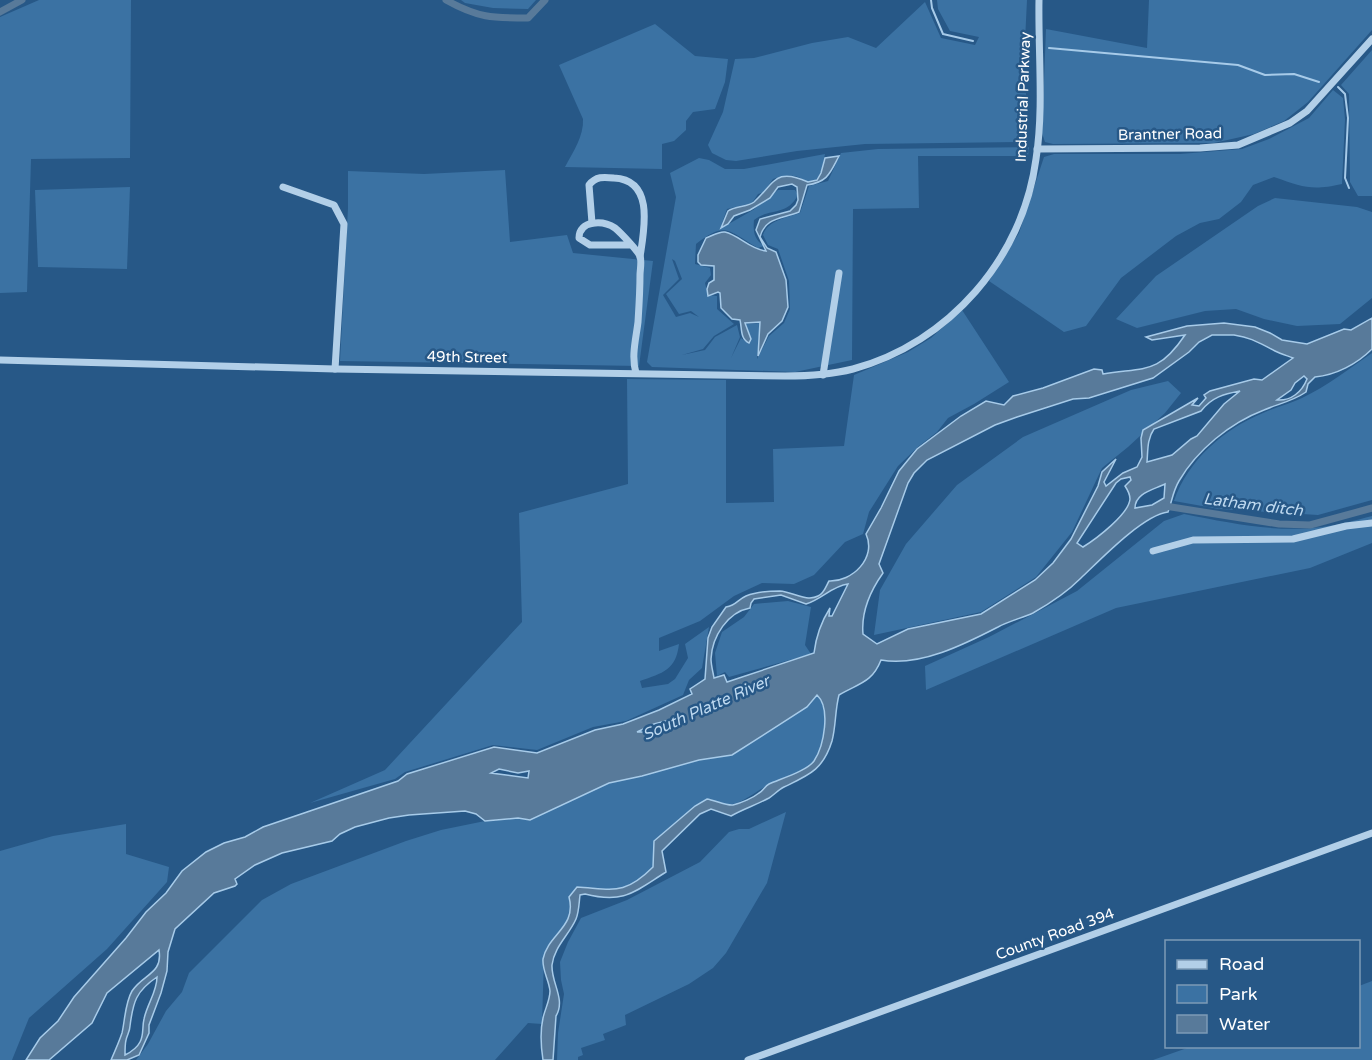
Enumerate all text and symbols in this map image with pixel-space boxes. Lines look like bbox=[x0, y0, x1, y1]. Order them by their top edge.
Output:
street label: Industrial Parkway bbox=[1012, 31, 1034, 163]
street label: Brantner Road bbox=[1118, 124, 1222, 144]
street label: 49th Street bbox=[427, 347, 508, 367]
water label: Latham ditch bbox=[1202, 489, 1305, 521]
water label: South Platte River bbox=[639, 670, 774, 745]
street label: County Road 394 bbox=[993, 904, 1117, 964]
legend bbox=[1165, 940, 1360, 1048]
text: Road bbox=[1219, 953, 1264, 975]
text: Park bbox=[1219, 983, 1258, 1005]
text: Water bbox=[1219, 1013, 1270, 1035]

